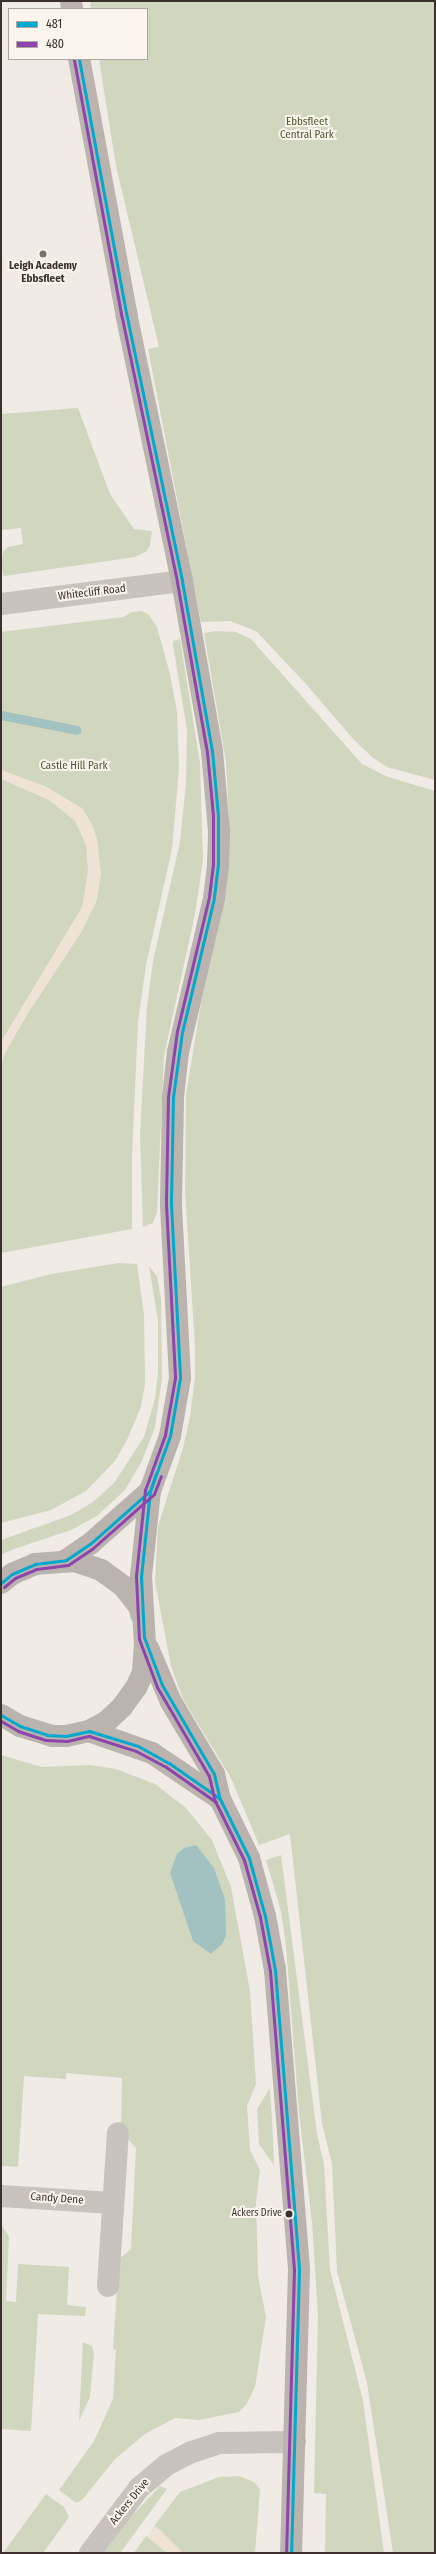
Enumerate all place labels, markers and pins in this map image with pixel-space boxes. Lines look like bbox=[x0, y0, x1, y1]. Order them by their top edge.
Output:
marker: Leigh Academy Ebbsfleet bbox=[38, 249, 48, 259]
place label: Leigh Academy Ebbsfleet bbox=[9, 260, 77, 286]
place label: Ackers Drive bbox=[232, 2208, 282, 2220]
marker: Ackers Drive bbox=[284, 2209, 294, 2219]

